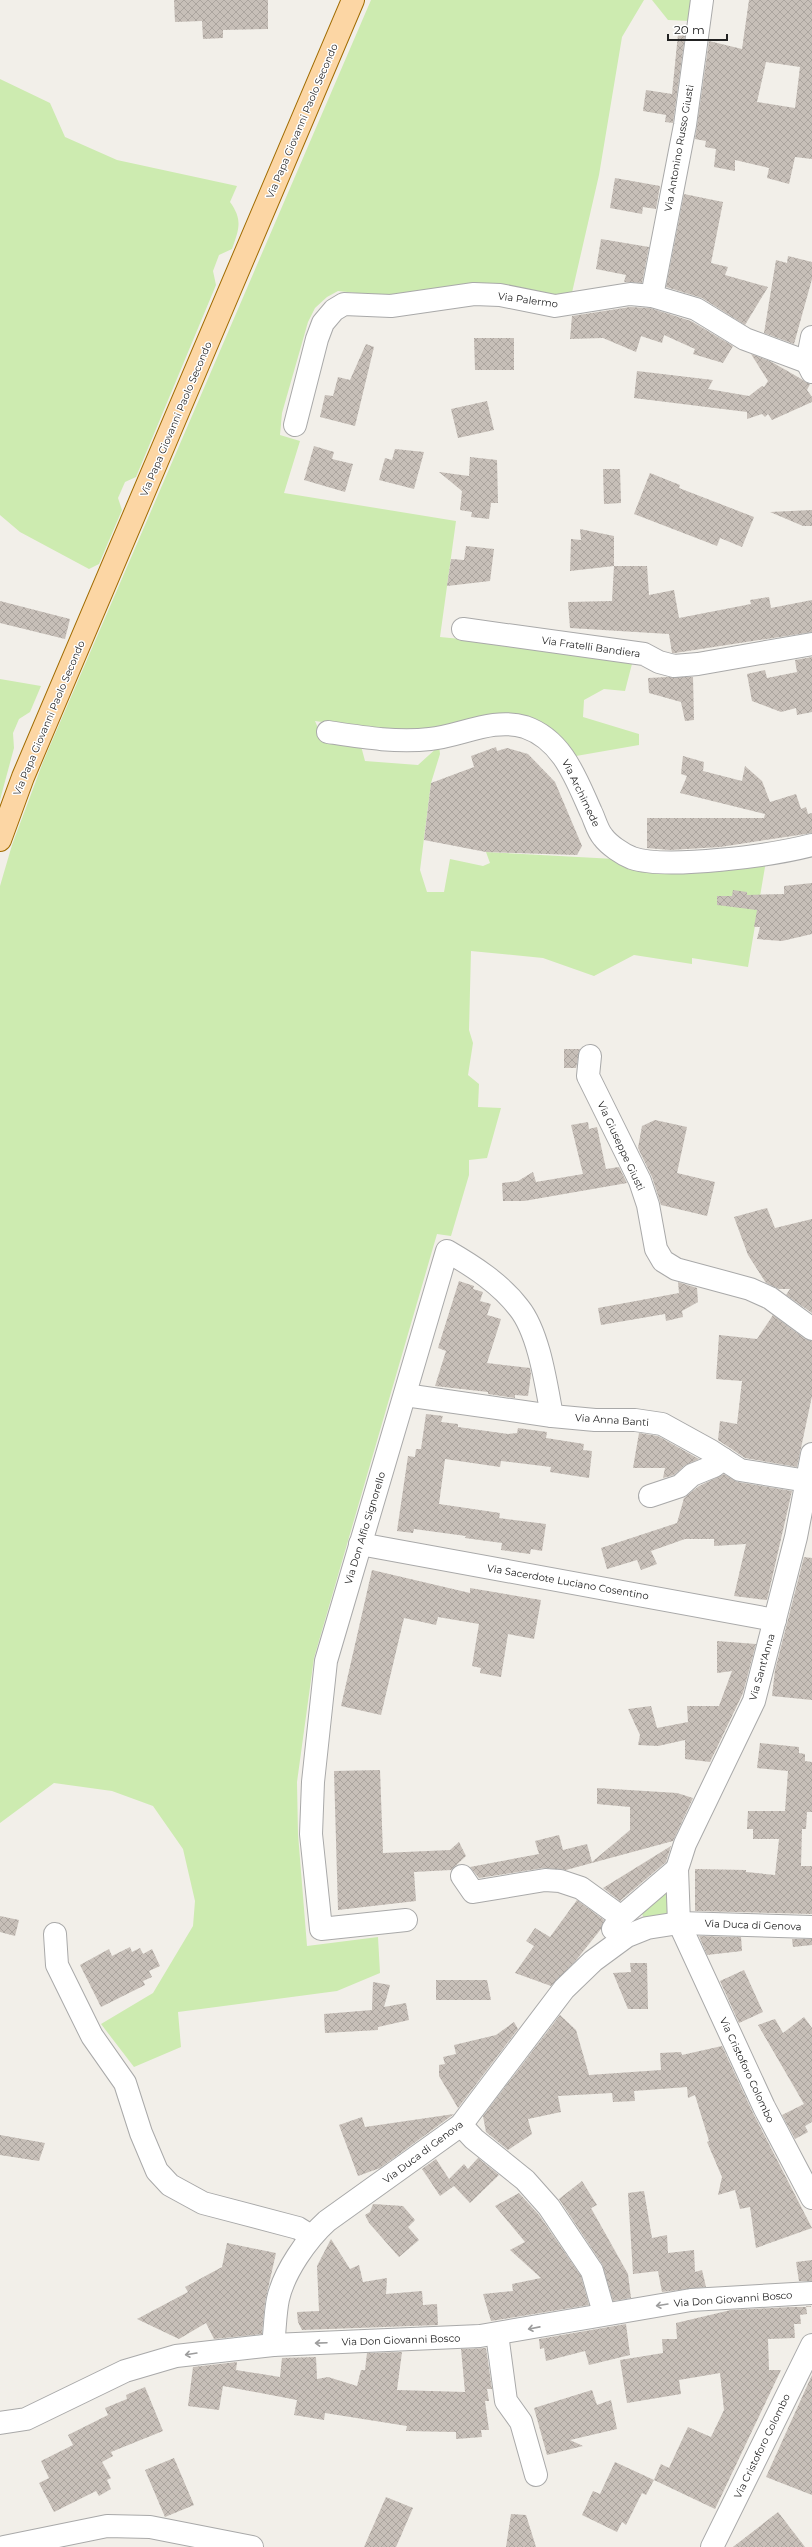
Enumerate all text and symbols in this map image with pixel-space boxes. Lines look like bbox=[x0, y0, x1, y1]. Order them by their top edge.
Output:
scale bar bbox=[668, 16, 727, 42]
text: 20 m bbox=[674, 22, 705, 37]
street label: Via Papa Giovanni Paolo Secondo bbox=[263, 41, 341, 201]
street label: Via Antonino Russo Giusti bbox=[661, 84, 697, 212]
street label: Via Palermo bbox=[497, 289, 559, 311]
street label: Via Papa Giovanni Paolo Secondo bbox=[137, 339, 215, 499]
street label: Via Fratelli Bandiera bbox=[541, 634, 641, 660]
street label: Via Papa Giovanni Paolo Secondo bbox=[10, 638, 88, 798]
street label: Via Archimede bbox=[559, 757, 603, 829]
street label: Via Giuseppe Giusti bbox=[595, 1099, 647, 1193]
street label: Via Anna Banti bbox=[575, 1411, 649, 1429]
street label: Via Don Alfio Signorello bbox=[342, 1470, 388, 1586]
street label: Via Sacerdote Luciano Cosentino bbox=[486, 1561, 650, 1603]
street label: Via Sant'Anna bbox=[746, 1632, 778, 1702]
street label: Via Duca di Genova bbox=[704, 1917, 802, 1933]
street label: Via Cristoforo Colombo bbox=[717, 2015, 777, 2125]
street label: Via Duca di Genova bbox=[380, 2118, 466, 2186]
street label: Via Don Giovanni Bosco bbox=[673, 2288, 793, 2310]
one-way arrow bbox=[655, 2301, 668, 2309]
one-way arrow bbox=[528, 2324, 541, 2332]
street label: Via Don Giovanni Bosco bbox=[341, 2331, 461, 2349]
one-way arrow bbox=[315, 2339, 328, 2346]
one-way arrow bbox=[185, 2350, 198, 2358]
street label: Via Cristoforo Colombo bbox=[731, 2392, 793, 2500]

